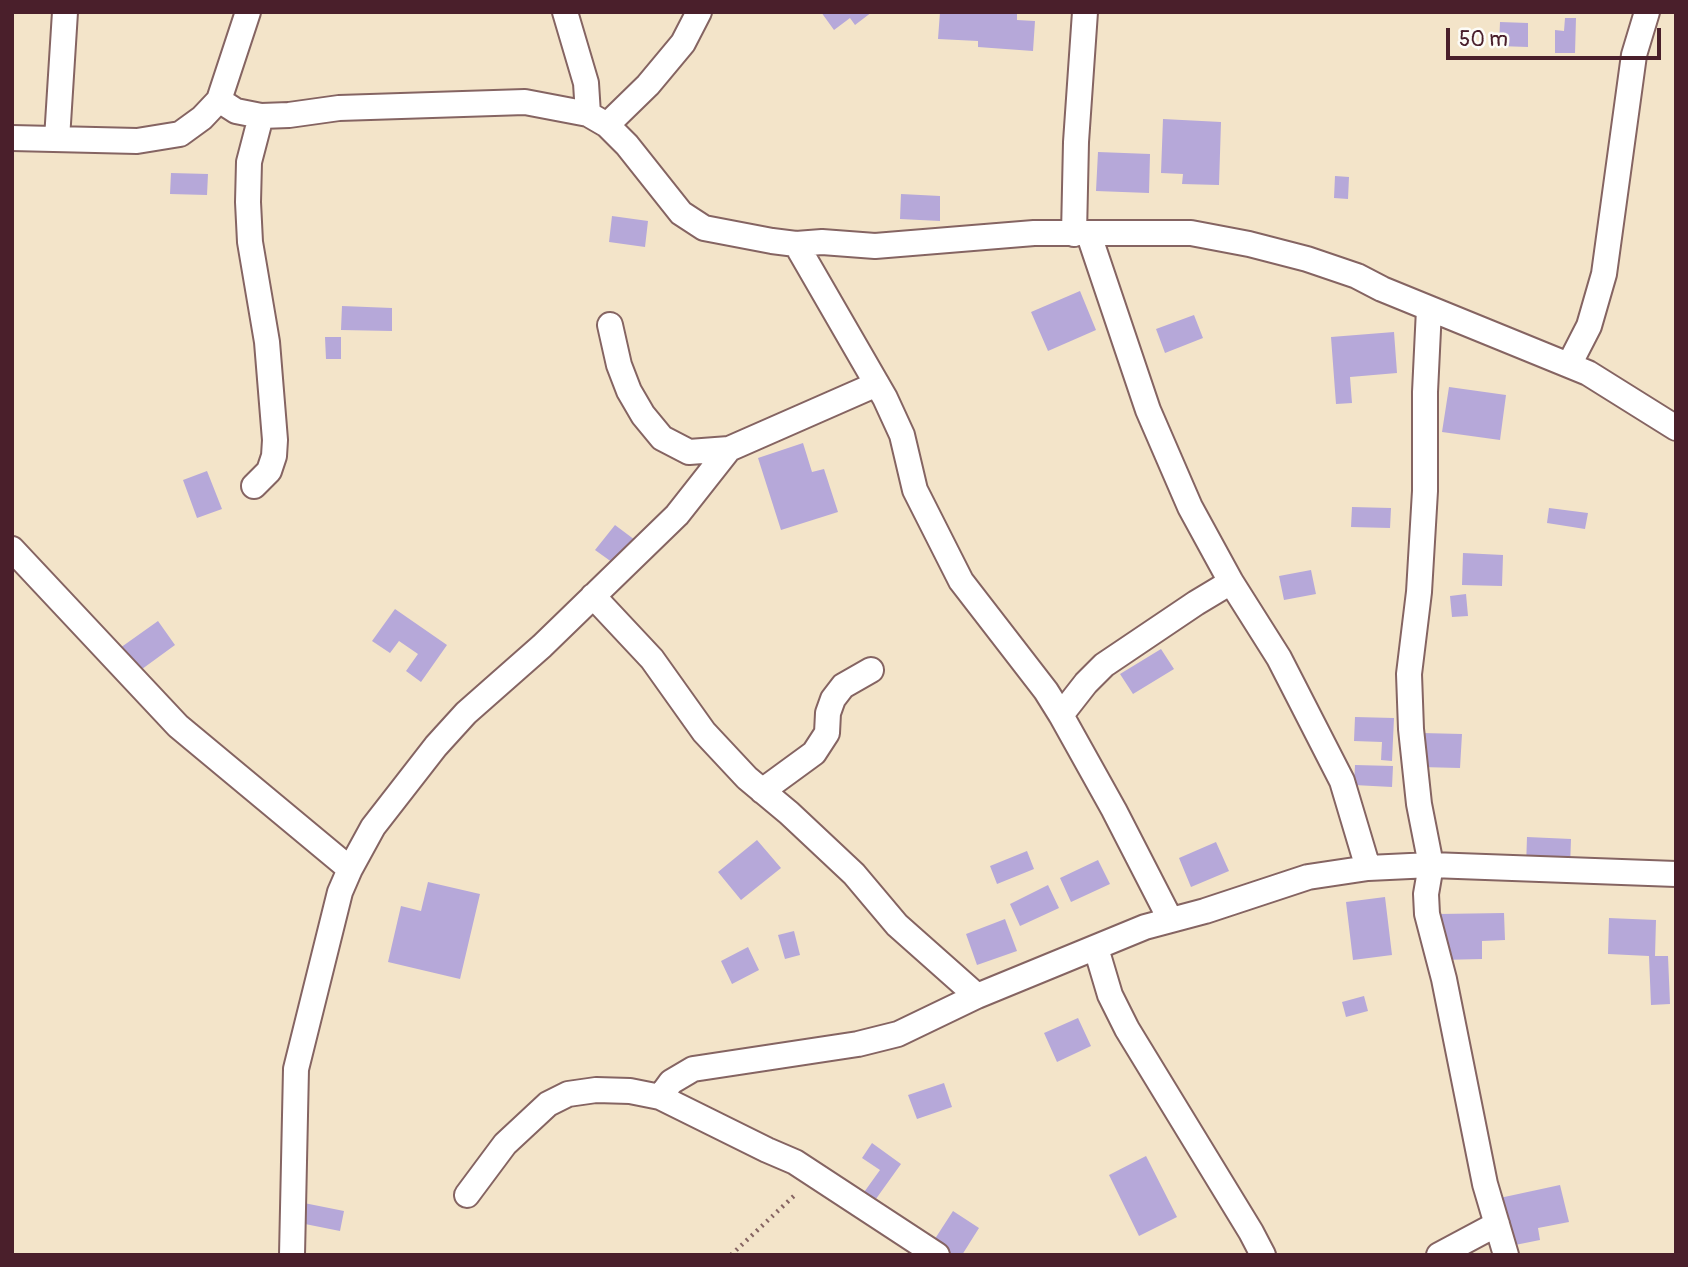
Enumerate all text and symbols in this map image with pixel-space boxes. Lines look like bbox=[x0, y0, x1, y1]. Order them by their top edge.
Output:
scale bar bbox=[1450, 14, 1665, 58]
text: 50 m bbox=[1459, 26, 1508, 53]

